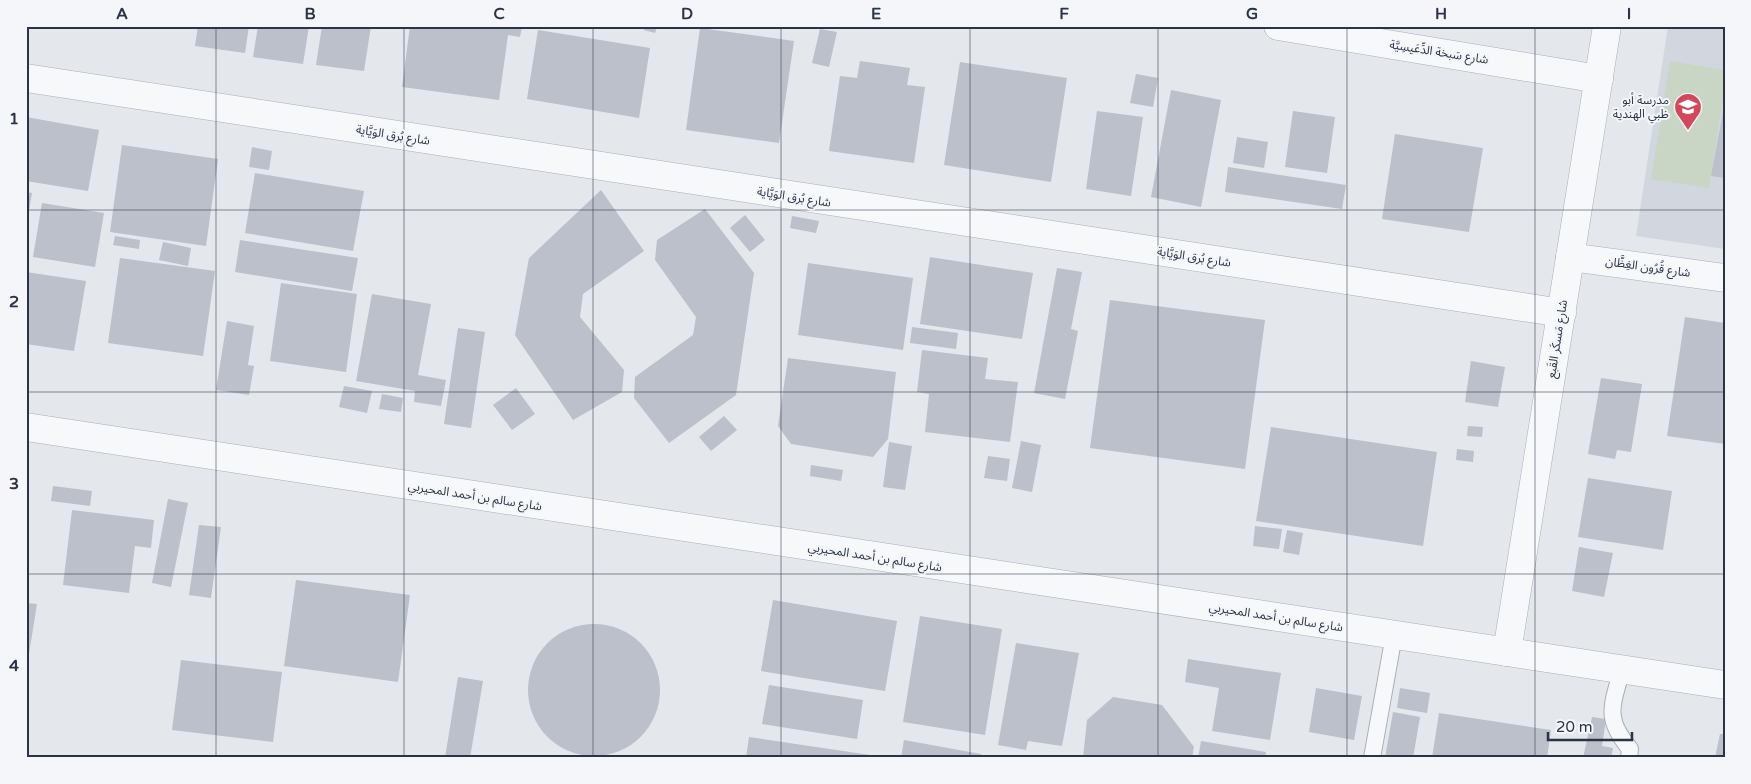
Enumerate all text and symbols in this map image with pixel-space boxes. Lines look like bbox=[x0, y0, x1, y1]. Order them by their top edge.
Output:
text: A bbox=[116, 4, 128, 24]
text: B bbox=[304, 4, 316, 24]
text: C bbox=[493, 4, 505, 24]
text: D bbox=[681, 4, 693, 24]
text: E bbox=[871, 4, 881, 24]
text: F bbox=[1059, 4, 1069, 24]
text: G bbox=[1246, 4, 1258, 24]
text: H bbox=[1435, 4, 1447, 24]
text: I bbox=[1627, 4, 1631, 24]
street label: شارع سَبخة الدِّعَيسِيَّة bbox=[1388, 37, 1490, 69]
place label: مدرسة أبو ظبي الهندية bbox=[1613, 92, 1669, 124]
school or university icon: مدرسة أبو ظبي الهندية bbox=[1673, 92, 1703, 131]
text: 1 bbox=[9, 109, 19, 129]
street label: شارع بُرق الوَيَّاية bbox=[355, 122, 431, 150]
street label: شارع بُرق الوَيَّاية bbox=[756, 184, 832, 212]
street label: شارع بُرق الوَيَّاية bbox=[1156, 244, 1232, 272]
street label: شارع قُرُون الغِظَّان bbox=[1604, 252, 1692, 282]
text: 2 bbox=[9, 292, 19, 312]
street label: شارع مَسكَر القَبع bbox=[1544, 299, 1572, 380]
text: 3 bbox=[9, 474, 19, 494]
street label: شارع سالم بن أحمد المحيربي bbox=[407, 478, 543, 516]
street label: شارع سالم بن أحمد المحيربي bbox=[807, 539, 943, 577]
street label: شارع سالم بن أحمد المحيربي bbox=[1208, 599, 1344, 637]
text: 4 bbox=[9, 656, 19, 676]
scale bar bbox=[1548, 709, 1632, 741]
text: 20 m bbox=[1556, 718, 1593, 736]

